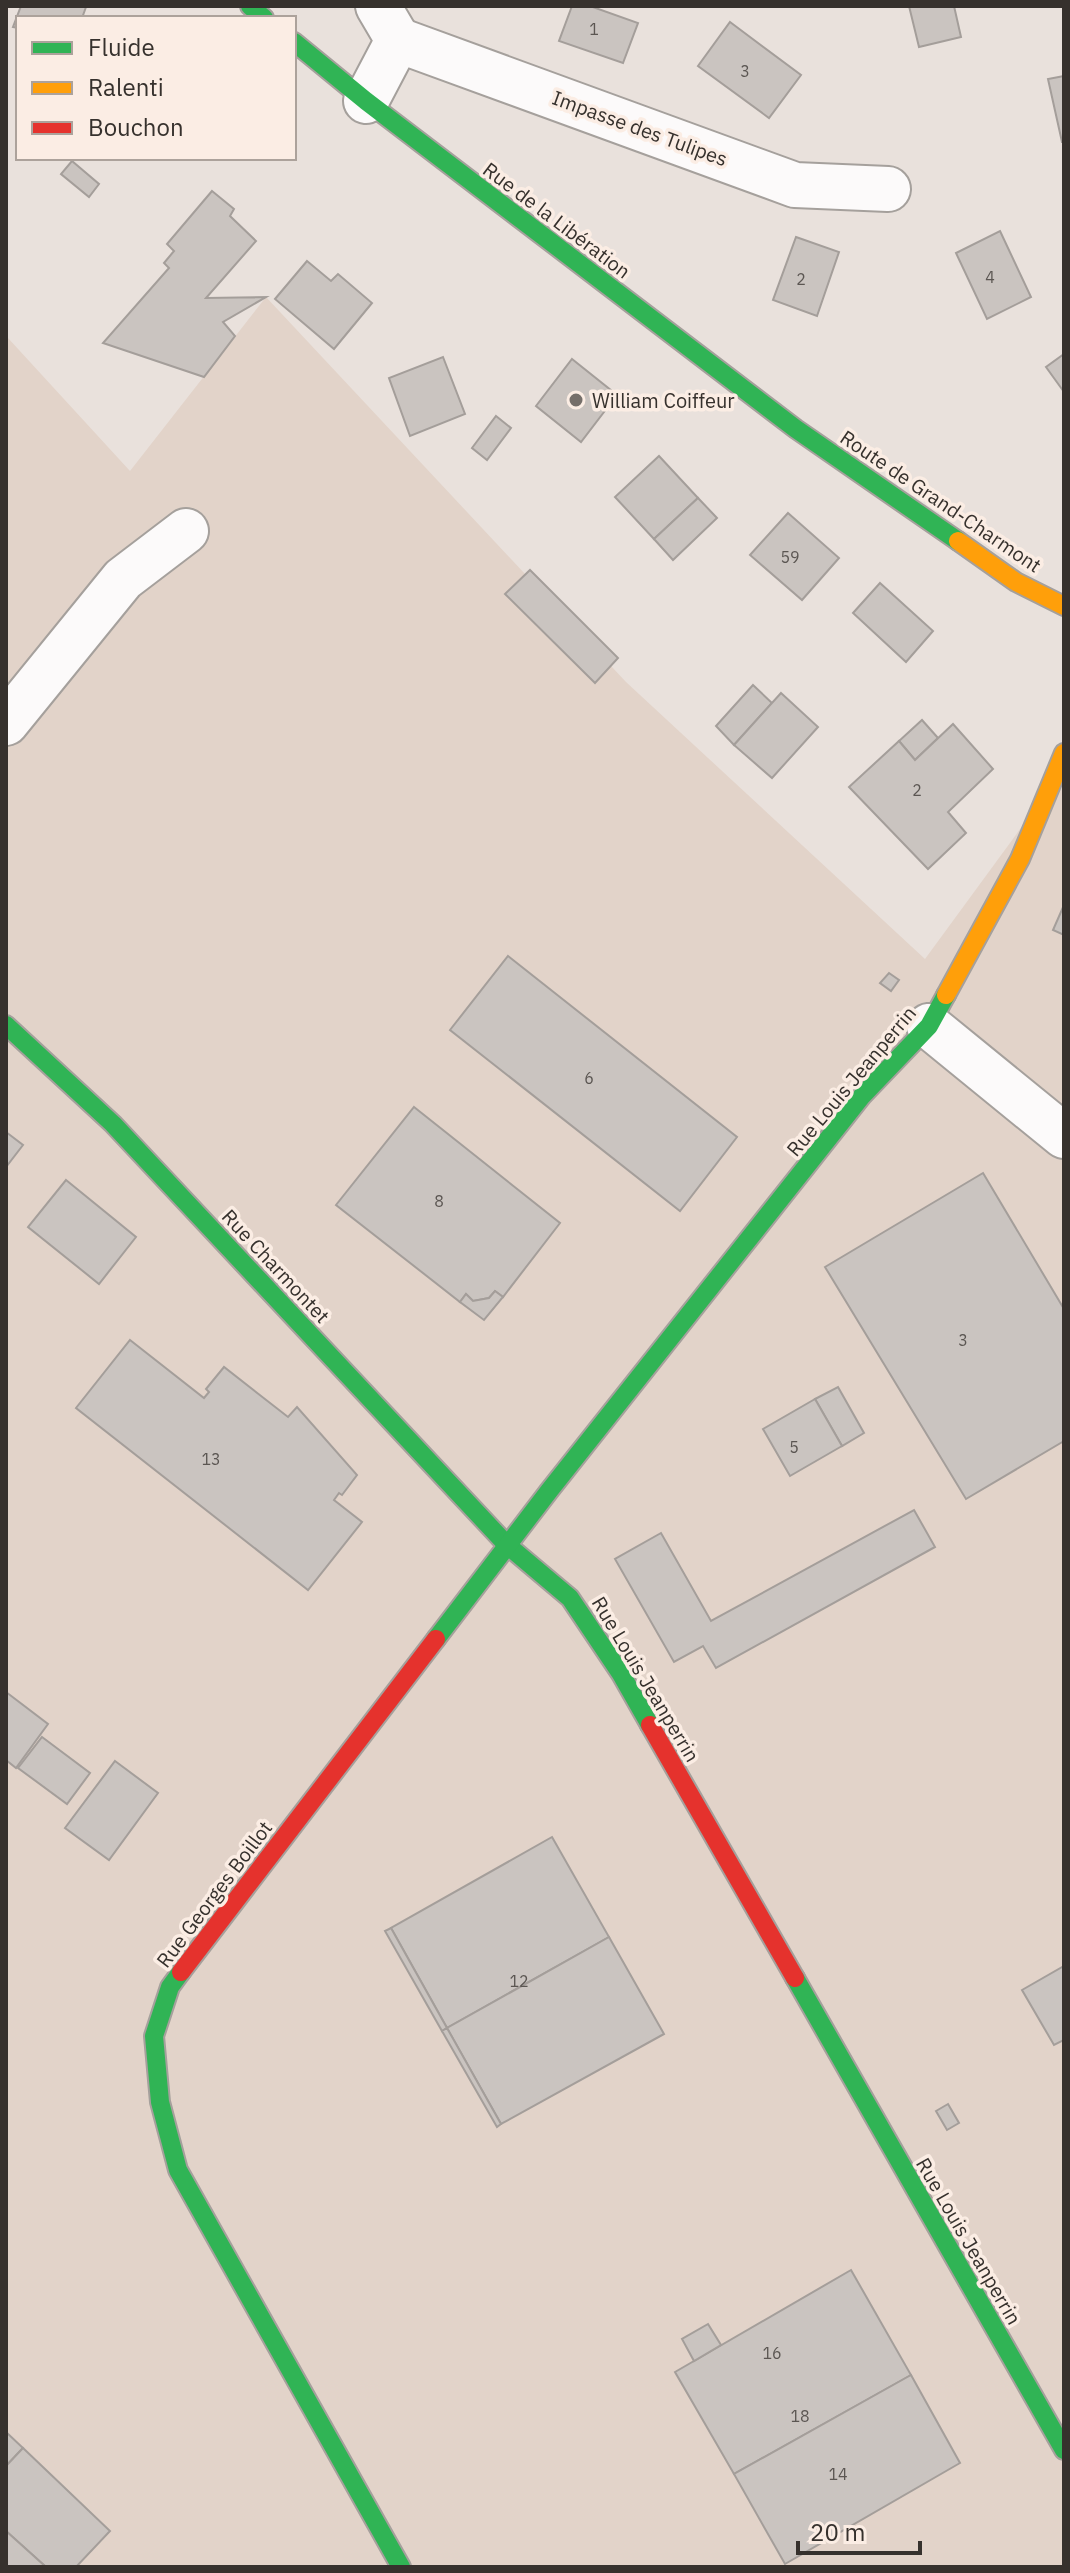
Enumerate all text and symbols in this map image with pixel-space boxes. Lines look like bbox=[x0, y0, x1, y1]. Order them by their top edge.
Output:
legend bbox=[16, 16, 296, 160]
house number: 1 bbox=[589, 19, 599, 39]
text: Fluide bbox=[88, 31, 155, 63]
house number: 3 bbox=[740, 61, 750, 81]
text: Ralenti bbox=[88, 71, 164, 103]
street label: Impasse des Tulipes bbox=[549, 84, 731, 172]
text: Bouchon bbox=[88, 111, 184, 143]
street label: Rue de la Libération bbox=[478, 156, 636, 284]
house number: 4 bbox=[985, 267, 995, 287]
house number: 2 bbox=[796, 269, 806, 289]
place label: William Coiffeur bbox=[592, 387, 735, 414]
marker: William Coiffeur bbox=[567, 391, 585, 409]
street label: Route de Grand-Charmont bbox=[835, 424, 1047, 578]
house number: 59 bbox=[780, 547, 800, 567]
house number: 2 bbox=[912, 780, 922, 800]
street label: Rue Louis Jeanperrin bbox=[780, 1000, 922, 1162]
house number: 6 bbox=[584, 1068, 594, 1088]
house number: 8 bbox=[434, 1191, 444, 1211]
street label: Rue Charmontet bbox=[216, 1203, 336, 1329]
house number: 3 bbox=[958, 1330, 968, 1350]
house number: 5 bbox=[789, 1437, 799, 1457]
house number: 13 bbox=[201, 1449, 221, 1469]
street label: Rue Louis Jeanperrin bbox=[586, 1591, 706, 1767]
street label: Rue Georges Boillot bbox=[150, 1815, 278, 1973]
house number: 12 bbox=[509, 1971, 529, 1991]
street label: Rue Louis Jeanperrin bbox=[910, 2153, 1028, 2329]
house number: 16 bbox=[762, 2343, 782, 2363]
house number: 18 bbox=[790, 2406, 810, 2426]
house number: 14 bbox=[828, 2464, 848, 2484]
scale bar bbox=[798, 2505, 920, 2555]
text: 20 m bbox=[810, 2516, 865, 2548]

